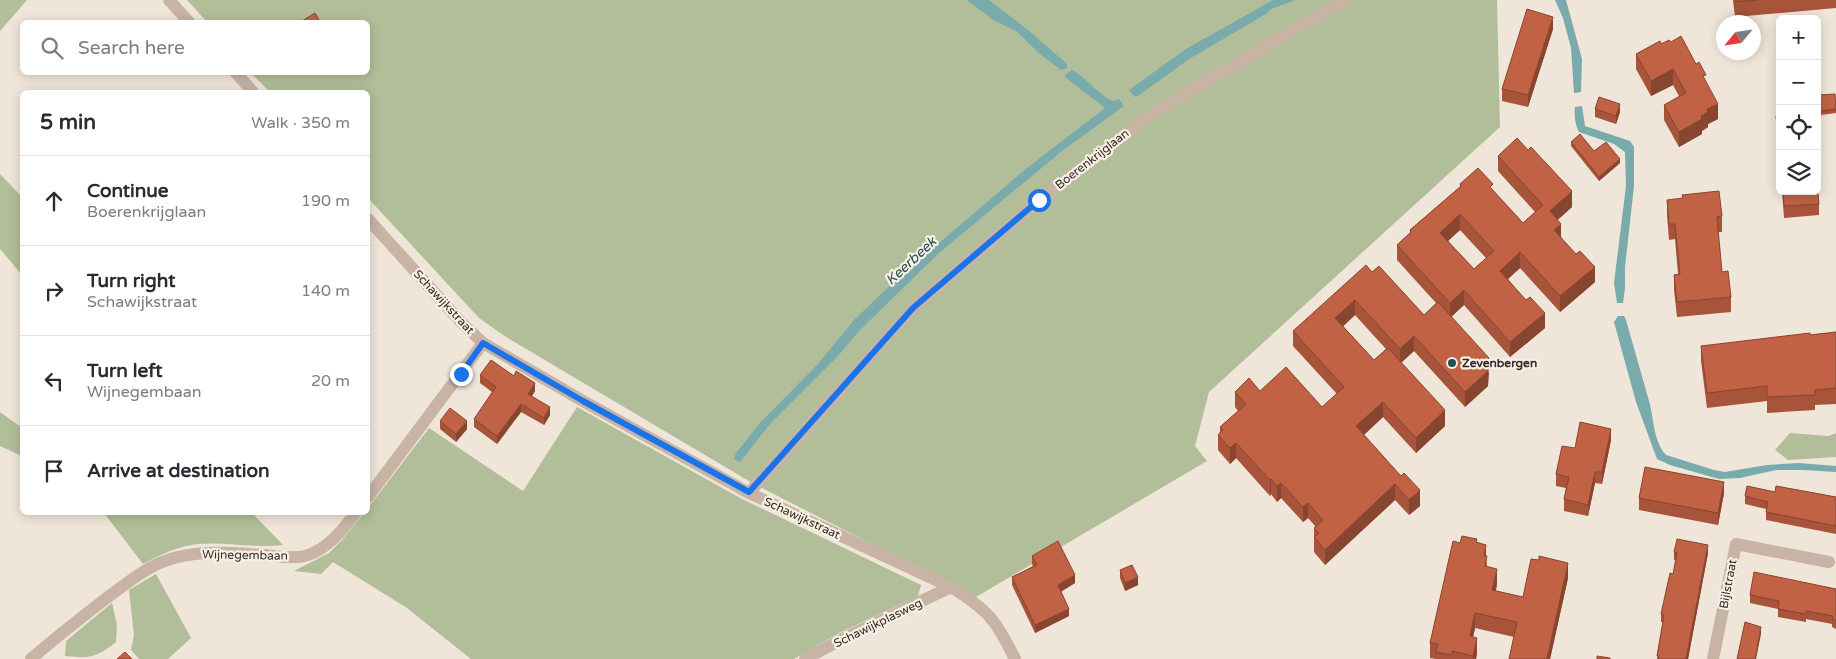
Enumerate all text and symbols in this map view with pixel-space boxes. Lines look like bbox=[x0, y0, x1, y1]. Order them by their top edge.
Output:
north arrow bbox=[1716, 15, 1761, 60]
map controls bbox=[1776, 15, 1821, 195]
button: + bbox=[1776, 15, 1821, 60]
search box bbox=[20, 20, 370, 75]
icon: search bbox=[38, 34, 66, 62]
text: Search here bbox=[78, 37, 185, 59]
button: − bbox=[1776, 60, 1821, 105]
button: locate bbox=[1776, 105, 1821, 150]
text: 5 min bbox=[40, 110, 96, 135]
text: Walk · 350 m bbox=[251, 113, 350, 133]
street label: Boerenkrijglaan bbox=[1052, 126, 1132, 192]
button: layers bbox=[1776, 150, 1821, 195]
text: Continue bbox=[87, 180, 169, 202]
icon: ahead bbox=[40, 187, 68, 215]
route start bbox=[1028, 189, 1051, 212]
text: 190 m bbox=[301, 191, 350, 211]
text: Boerenkrijglaan bbox=[87, 202, 206, 222]
water label: Keerbeek bbox=[882, 232, 941, 289]
street label: Schawijkstraat bbox=[411, 267, 478, 337]
text: Turn right bbox=[87, 270, 175, 292]
icon: right bbox=[40, 277, 68, 305]
text: 140 m bbox=[301, 281, 350, 301]
text: Schawijkstraat bbox=[87, 292, 197, 312]
place label: Zevenbergen bbox=[1462, 356, 1537, 371]
marker: Zevenbergen bbox=[1446, 357, 1458, 369]
text: Turn left bbox=[87, 360, 163, 382]
route end bbox=[450, 363, 473, 386]
icon: left bbox=[40, 367, 68, 395]
text: 20 m bbox=[311, 371, 350, 391]
text: Wijnegembaan bbox=[87, 382, 202, 402]
icon: arrive bbox=[40, 457, 68, 485]
text: Arrive at destination bbox=[87, 460, 270, 482]
street label: Schawijkstraat bbox=[762, 494, 843, 542]
street label: Wijnegembaan bbox=[202, 547, 288, 563]
street label: Bijlstraat bbox=[1716, 558, 1740, 610]
street label: Schawijkplasweg bbox=[832, 596, 924, 650]

